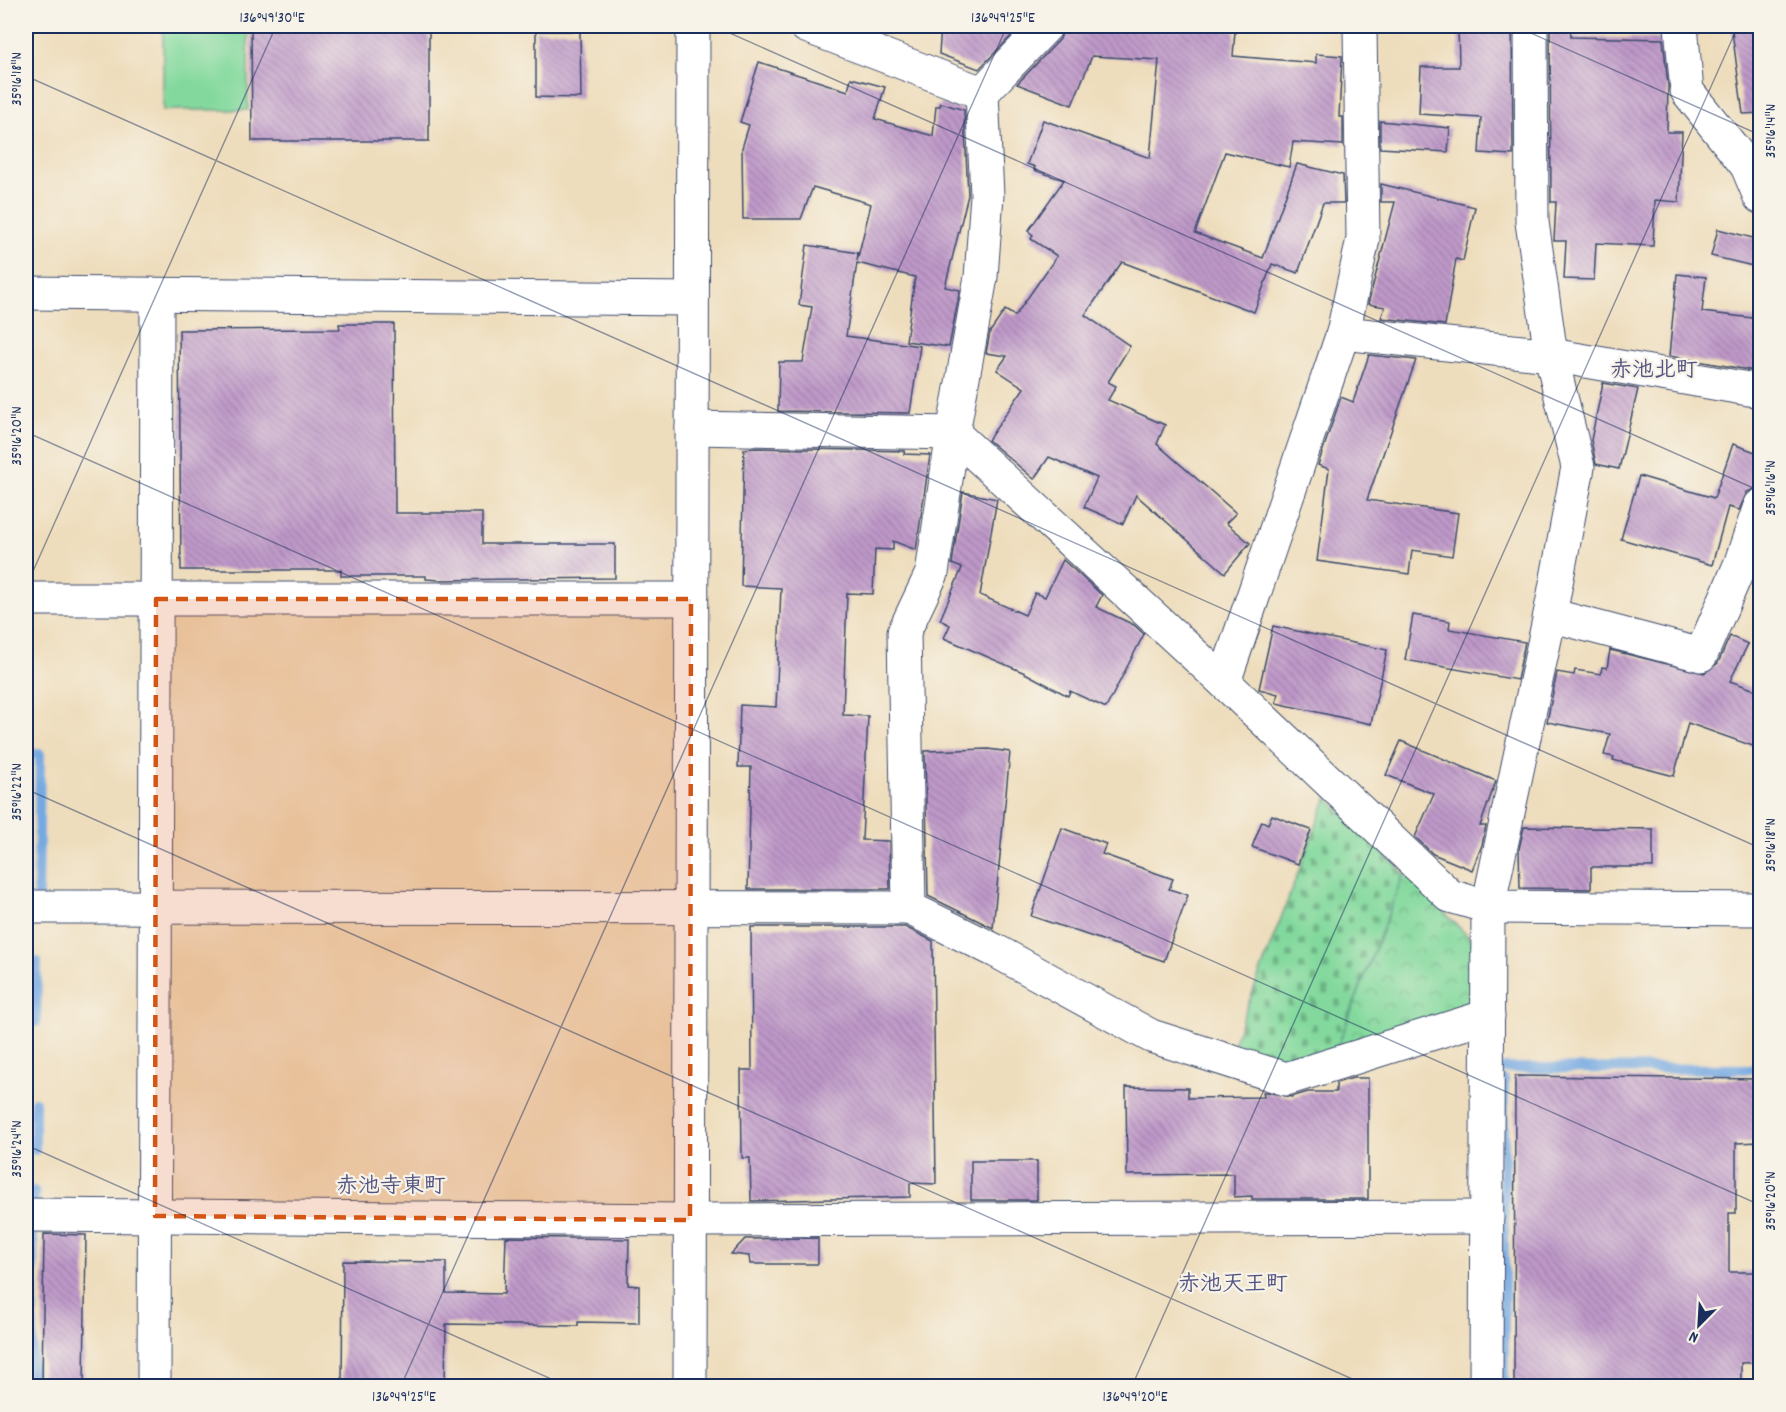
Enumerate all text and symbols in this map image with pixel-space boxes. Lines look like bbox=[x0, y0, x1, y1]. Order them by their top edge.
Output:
text: 136°49'30"E bbox=[239, 8, 305, 30]
text: 136°49'25"E bbox=[971, 8, 1035, 30]
text: 35°16'18"N bbox=[7, 52, 29, 106]
text: 35°16'14"N bbox=[1761, 104, 1783, 158]
district label: 赤池北町 bbox=[1610, 356, 1698, 387]
text: 35°16'20"N bbox=[7, 406, 29, 466]
text: 35°16'16"N bbox=[1761, 460, 1783, 516]
text: 35°16'22"N bbox=[7, 763, 29, 821]
text: 35°16'18"N bbox=[1761, 818, 1783, 872]
text: 35°16'24"N bbox=[7, 1120, 29, 1178]
text: 35°16'20"N bbox=[1761, 1171, 1783, 1231]
district label: 赤池寺東町 bbox=[336, 1172, 446, 1203]
district label: 赤池天王町 bbox=[1178, 1270, 1288, 1301]
north arrow bbox=[1669, 1295, 1729, 1355]
text: N bbox=[1686, 1324, 1702, 1349]
text: 136°49'25"E bbox=[372, 1387, 436, 1409]
text: 136°49'20"E bbox=[1102, 1387, 1168, 1409]

